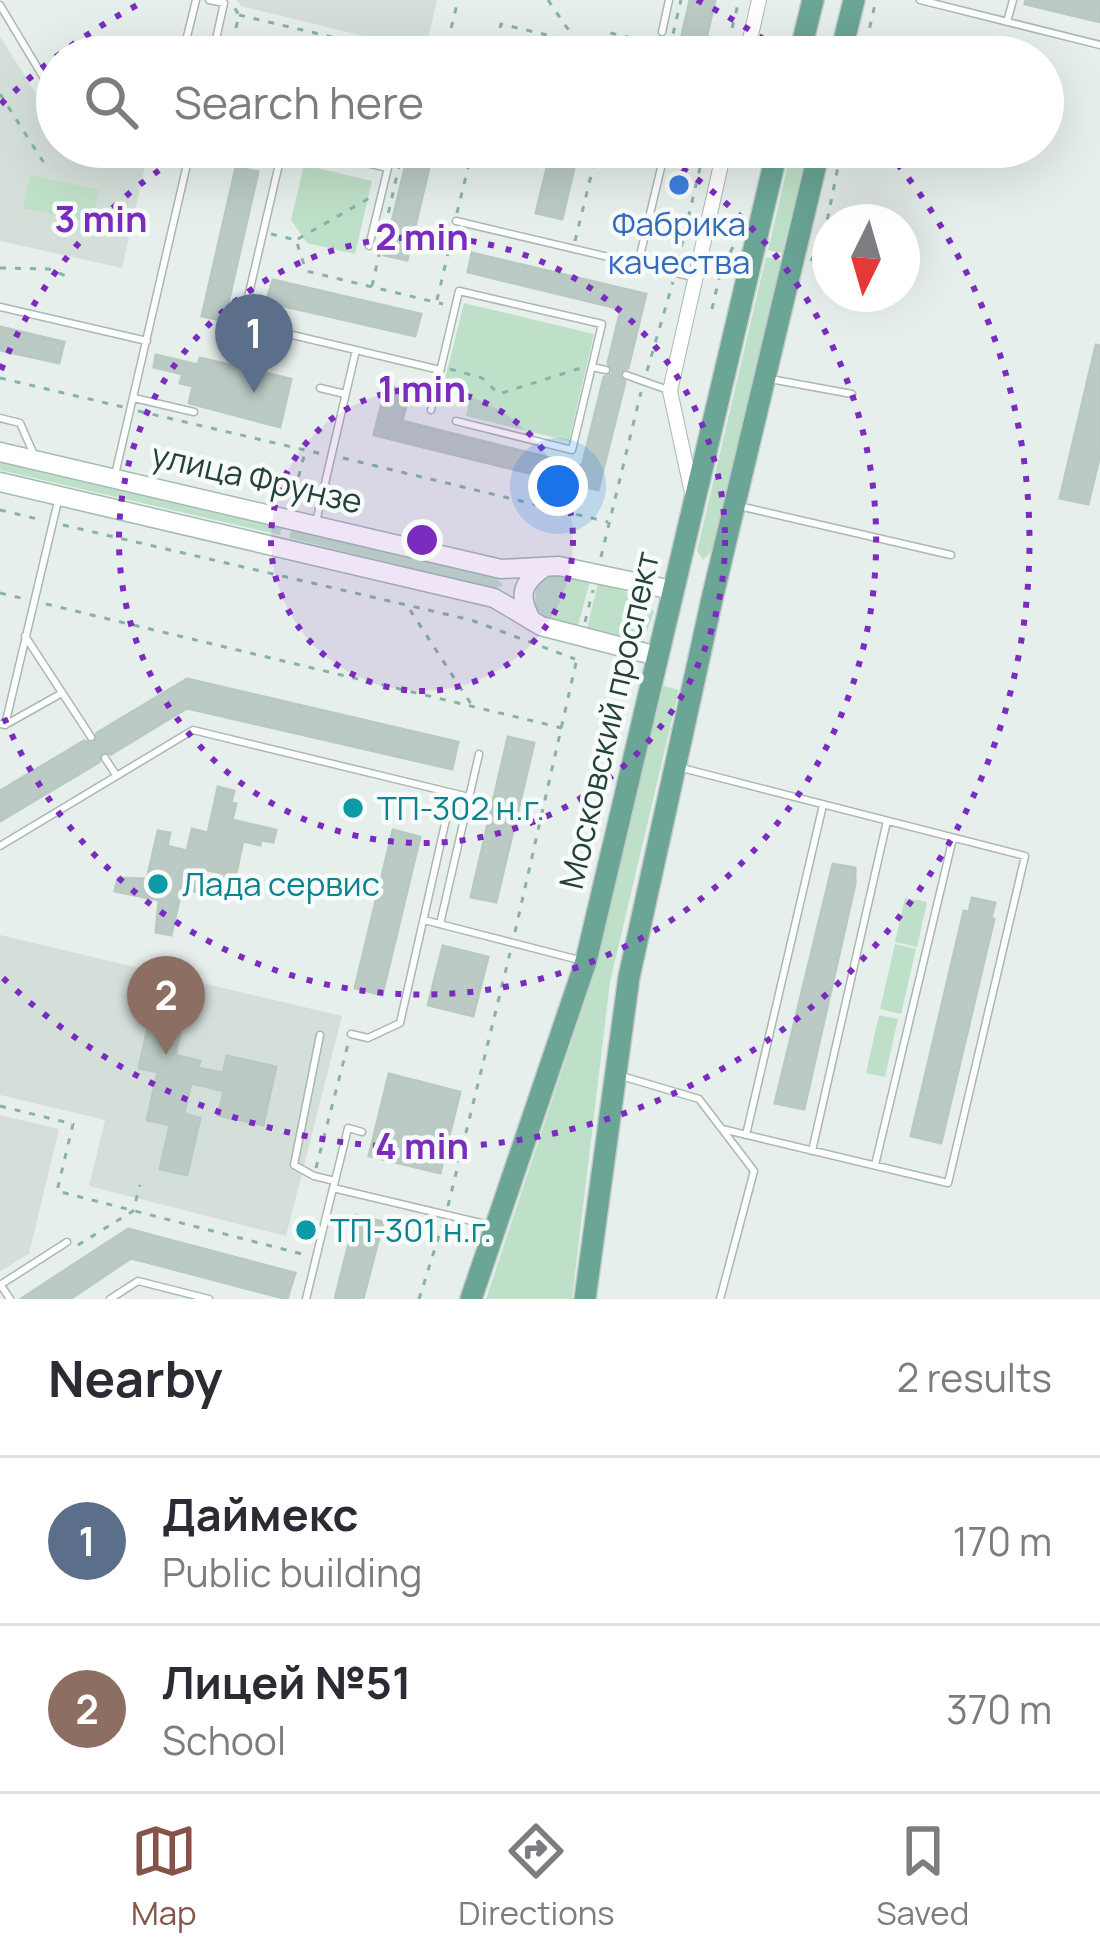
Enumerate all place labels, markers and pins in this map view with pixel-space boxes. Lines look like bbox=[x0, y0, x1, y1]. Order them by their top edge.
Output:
marker: Фабрика качества bbox=[666, 172, 692, 198]
place label: Фабрика качества bbox=[608, 201, 750, 284]
pin: 1 bbox=[215, 294, 293, 393]
centre of rings bbox=[401, 519, 443, 561]
place label: ТП-302 н.г. bbox=[377, 785, 545, 830]
marker: ТП-302 н.г. bbox=[340, 795, 366, 821]
place label: Лада сервис bbox=[182, 861, 380, 906]
marker: Лада сервис bbox=[145, 871, 171, 897]
pin: 2 bbox=[127, 956, 205, 1055]
place label: ТП-301 н.г. bbox=[330, 1207, 492, 1252]
marker: ТП-301 н.г. bbox=[293, 1217, 319, 1243]

